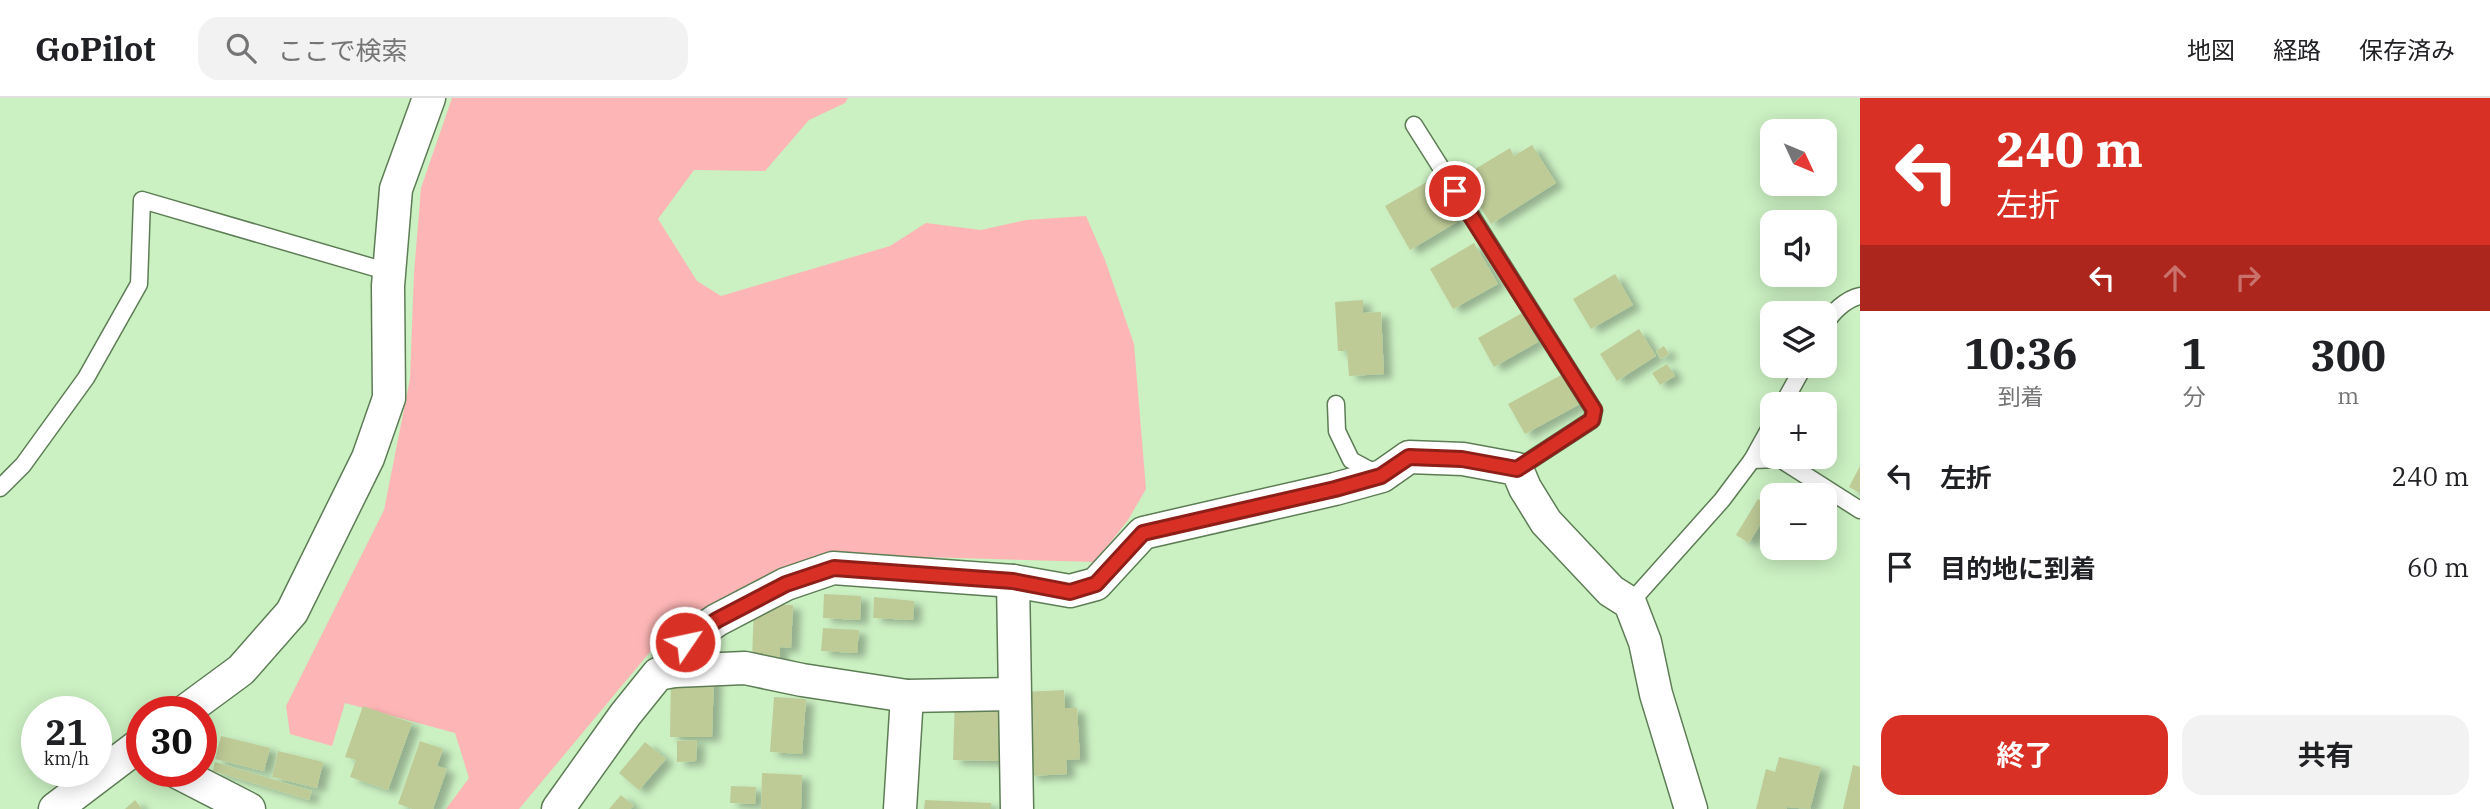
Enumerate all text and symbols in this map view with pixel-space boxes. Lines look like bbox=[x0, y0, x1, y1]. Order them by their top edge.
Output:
search box bbox=[198, 17, 688, 80]
text: GoPilot bbox=[35, 27, 156, 70]
icon: search bbox=[222, 29, 260, 67]
text: ここで検索 bbox=[278, 33, 408, 67]
text: 地図 bbox=[2187, 34, 2235, 66]
text: 経路 bbox=[2273, 34, 2321, 66]
text: 保存済み bbox=[2359, 34, 2455, 66]
text: 240 m bbox=[1996, 117, 2143, 180]
north arrow bbox=[1760, 119, 1838, 196]
map controls bbox=[1760, 119, 1837, 560]
icon: left bbox=[1881, 126, 1972, 217]
pin bbox=[1425, 161, 1485, 221]
icon: arrive bbox=[1436, 172, 1474, 210]
text: 左折 bbox=[1996, 183, 2060, 225]
button: sound bbox=[1760, 210, 1837, 287]
icon: left bbox=[2083, 259, 2121, 297]
icon: ahead bbox=[2156, 259, 2194, 297]
icon: right bbox=[2229, 259, 2267, 297]
button: layers bbox=[1760, 301, 1837, 378]
text: 10:36 bbox=[1964, 326, 2077, 381]
text: 1 bbox=[2181, 326, 2207, 381]
text: 300 bbox=[2310, 328, 2386, 383]
text: m bbox=[2337, 380, 2359, 410]
text: 到着 bbox=[1998, 381, 2044, 411]
text: 分 bbox=[2182, 381, 2205, 411]
button: + bbox=[1760, 392, 1837, 469]
icon: left bbox=[1881, 457, 1919, 495]
text: 240 m bbox=[2391, 459, 2469, 493]
text: 左折 bbox=[1940, 460, 1992, 494]
button: − bbox=[1760, 483, 1837, 560]
icon: arrive bbox=[1881, 548, 1919, 586]
text: 60 m bbox=[2407, 550, 2469, 584]
text: 目的地に到着 bbox=[1940, 551, 2096, 585]
position arrow bbox=[648, 605, 722, 679]
speed limit sign: 30 bbox=[126, 696, 217, 787]
text: 21 bbox=[45, 709, 88, 755]
button: 終了 bbox=[1881, 715, 2168, 795]
button: 共有 bbox=[2182, 715, 2469, 795]
text: km/h bbox=[44, 747, 89, 770]

